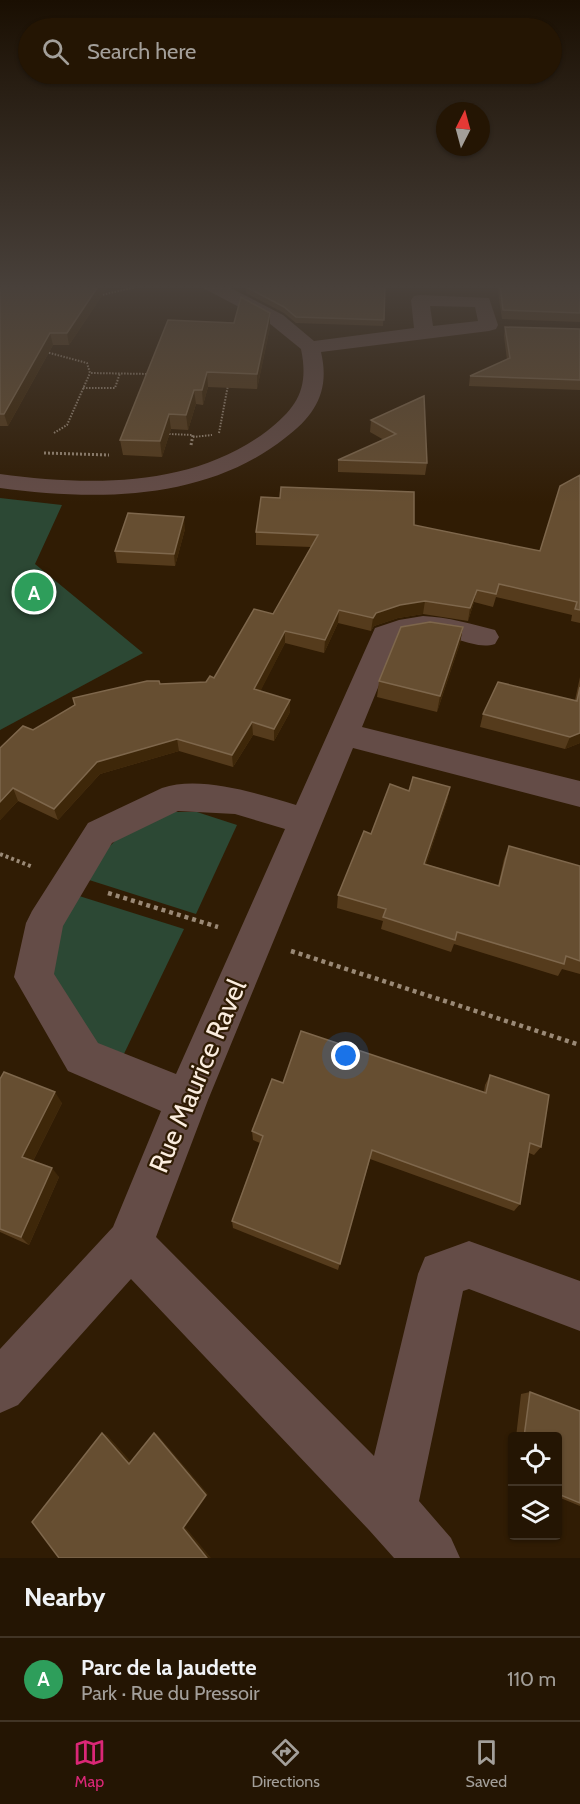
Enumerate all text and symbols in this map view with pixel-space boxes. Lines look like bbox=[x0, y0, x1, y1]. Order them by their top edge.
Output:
search box bbox=[18, 18, 562, 84]
icon: search bbox=[39, 35, 72, 68]
text: Search here bbox=[87, 38, 196, 65]
north arrow bbox=[436, 102, 490, 156]
pin: A bbox=[15, 570, 54, 614]
street label: Rue Maurice Ravel bbox=[142, 974, 253, 1178]
your location bbox=[331, 1041, 360, 1070]
map controls bbox=[508, 1432, 562, 1540]
button: locate bbox=[508, 1432, 562, 1486]
button: layers bbox=[508, 1486, 562, 1540]
text: Nearby bbox=[24, 1581, 105, 1613]
text: Parc de la Jaudette bbox=[81, 1654, 257, 1681]
text: A bbox=[37, 1667, 50, 1691]
text: 110 m bbox=[507, 1667, 556, 1691]
text: Park · Rue du Pressoir bbox=[81, 1681, 260, 1705]
tab: Map bbox=[73, 1736, 106, 1791]
tab: Directions bbox=[252, 1736, 320, 1791]
tab: Saved bbox=[466, 1736, 507, 1791]

